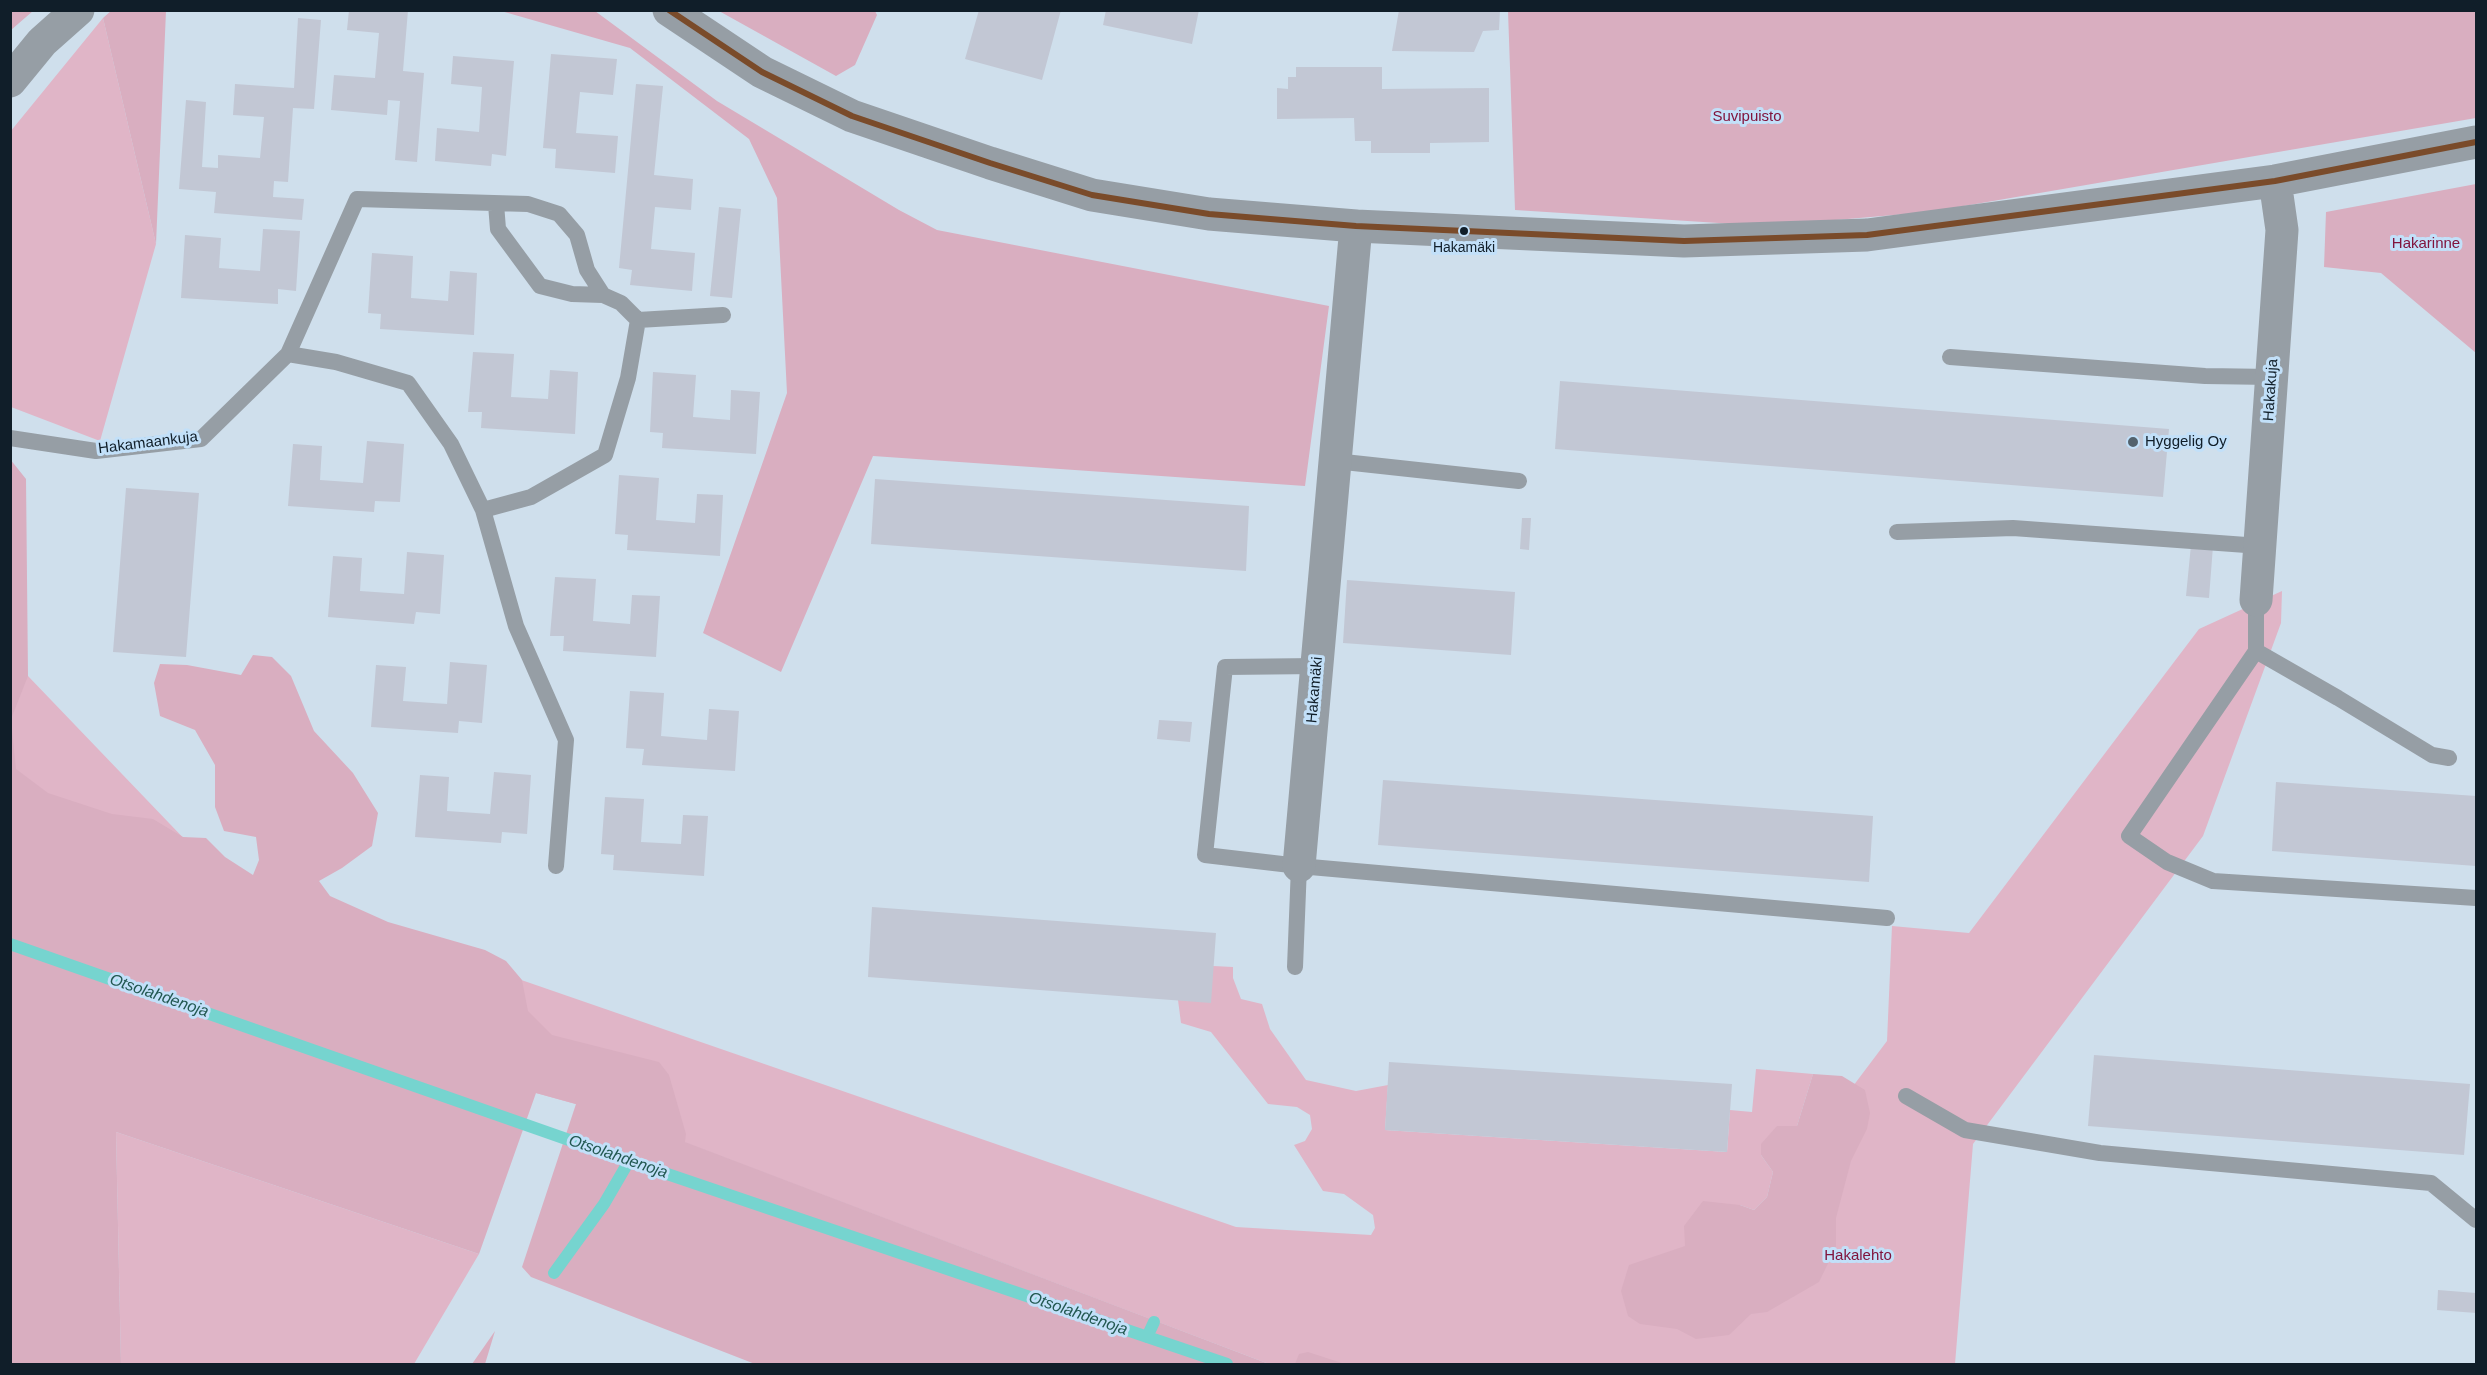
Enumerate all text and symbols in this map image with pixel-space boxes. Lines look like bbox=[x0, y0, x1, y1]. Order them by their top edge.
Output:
park label: Suvipuisto bbox=[1712, 108, 1782, 126]
marker: Hakamäki bbox=[1458, 225, 1470, 237]
park label: Hakarinne bbox=[2392, 235, 2460, 253]
place label: Hakamäki bbox=[1433, 240, 1495, 256]
street label: Hakakuja bbox=[2260, 358, 2282, 422]
street label: Hakamaankuja bbox=[97, 428, 199, 458]
place label: Hyggelig Oy bbox=[2145, 433, 2227, 451]
marker: Hyggelig Oy bbox=[2126, 435, 2140, 449]
street label: Hakamäki bbox=[1303, 656, 1327, 724]
water label: Otsolahdenoja bbox=[107, 970, 211, 1022]
water label: Otsolahdenoja bbox=[566, 1131, 670, 1183]
park label: Hakalehto bbox=[1824, 1247, 1892, 1265]
water label: Otsolahdenoja bbox=[1026, 1288, 1130, 1340]

